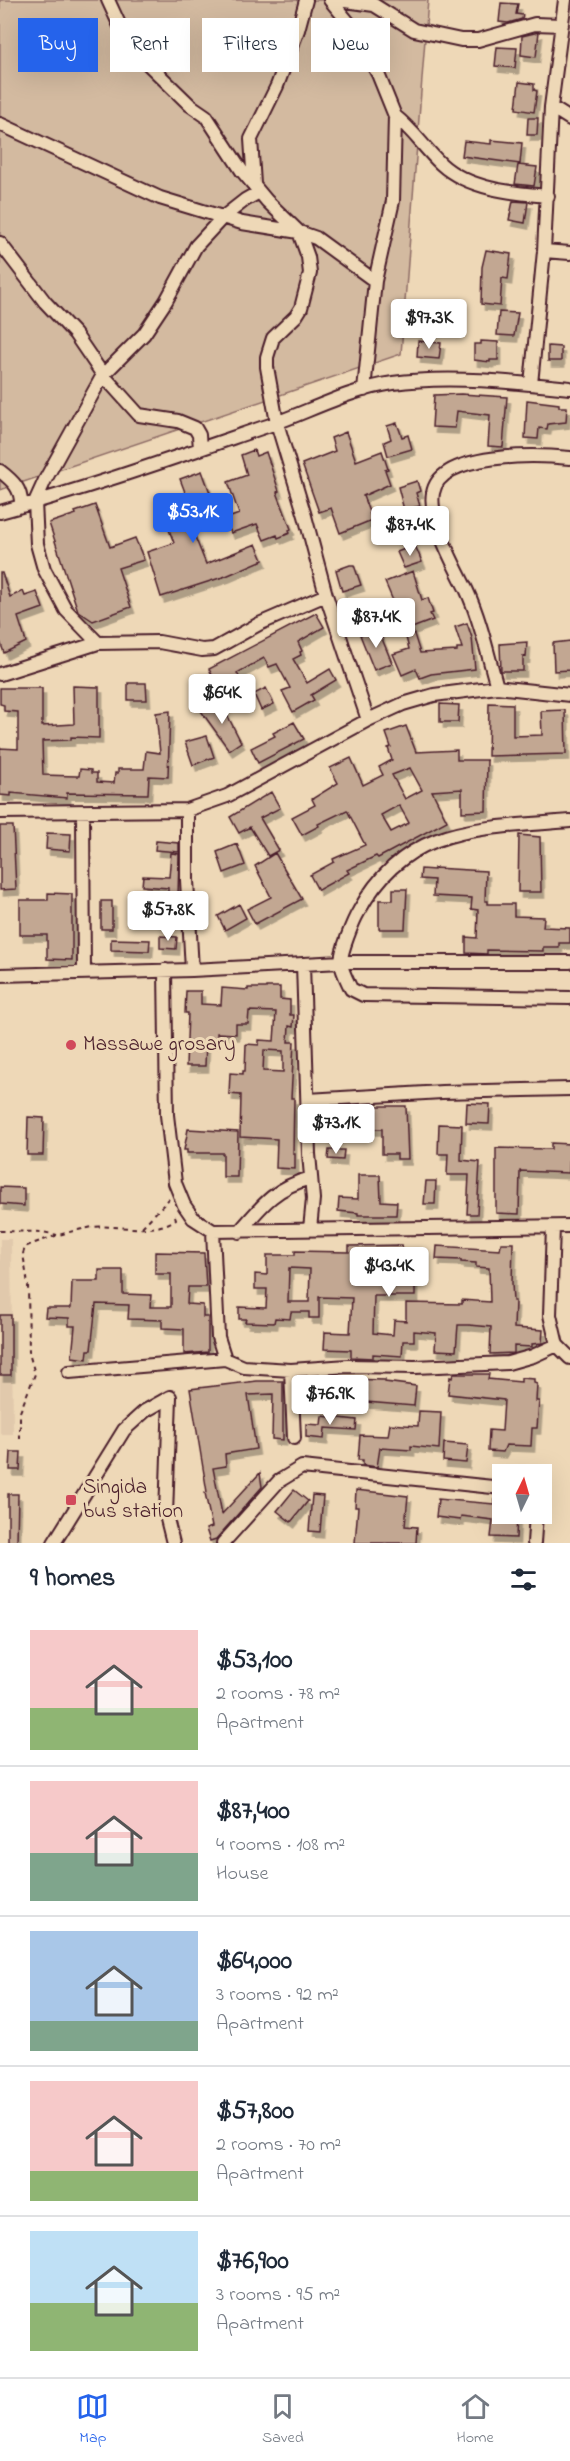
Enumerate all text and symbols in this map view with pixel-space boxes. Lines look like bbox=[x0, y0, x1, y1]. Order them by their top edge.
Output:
chip: Buy bbox=[18, 18, 98, 72]
chip: Rent bbox=[110, 18, 190, 72]
chip: Filters bbox=[202, 18, 299, 72]
chip: New bbox=[311, 18, 390, 72]
pin: $97.3K bbox=[380, 299, 478, 350]
text: $97.3K bbox=[405, 304, 453, 333]
pin: $53.1K bbox=[144, 493, 242, 544]
text: $53.1K bbox=[167, 498, 219, 527]
pin: $87.4K bbox=[361, 506, 459, 557]
text: $87.4K bbox=[385, 511, 435, 540]
pin: $87.4K bbox=[327, 598, 425, 649]
text: $87.4K bbox=[351, 603, 401, 632]
pin: $64K bbox=[186, 674, 258, 725]
text: $64K bbox=[203, 679, 241, 708]
pin: $57.8K bbox=[119, 891, 217, 942]
text: $57.8K bbox=[141, 896, 195, 925]
place label: Massawe grosary bbox=[83, 1030, 235, 1062]
marker: Massawe grosary bbox=[64, 1038, 78, 1052]
pin: $73.1K bbox=[287, 1104, 385, 1155]
text: $73.1K bbox=[312, 1109, 360, 1138]
pin: $43.4K bbox=[340, 1247, 438, 1298]
text: $43.4K bbox=[364, 1252, 414, 1281]
pin: $76.9K bbox=[281, 1375, 379, 1426]
text: $76.9K bbox=[306, 1380, 354, 1409]
north arrow bbox=[492, 1464, 552, 1524]
map controls bbox=[492, 1464, 552, 1524]
place label: Singida bus station bbox=[83, 1473, 183, 1527]
marker: Singida bus station bbox=[64, 1493, 78, 1507]
text: 9 homes bbox=[30, 1560, 115, 1598]
icon: filters bbox=[507, 1563, 540, 1596]
text: $53,100 bbox=[216, 1642, 293, 1680]
icon: home bbox=[78, 1654, 150, 1726]
text: 2 rooms · 78 m² bbox=[216, 1680, 340, 1709]
text: Apartment bbox=[216, 1709, 304, 1738]
text: $87,400 bbox=[216, 1793, 290, 1831]
icon: home bbox=[78, 1805, 150, 1877]
text: 4 rooms · 108 m² bbox=[216, 1831, 345, 1860]
text: House bbox=[216, 1860, 269, 1889]
text: $64,000 bbox=[216, 1943, 292, 1981]
icon: home bbox=[78, 1955, 150, 2027]
text: 3 rooms · 92 m² bbox=[216, 1981, 339, 2010]
text: Apartment bbox=[216, 2010, 304, 2039]
text: $57,800 bbox=[216, 2093, 294, 2131]
icon: home bbox=[78, 2105, 150, 2177]
text: 2 rooms · 70 m² bbox=[216, 2131, 341, 2160]
text: Apartment bbox=[216, 2160, 304, 2189]
text: $76,900 bbox=[216, 2243, 289, 2281]
icon: home bbox=[78, 2255, 150, 2327]
text: 3 rooms · 95 m² bbox=[216, 2281, 340, 2310]
text: Apartment bbox=[216, 2310, 304, 2339]
tab: Map bbox=[76, 2390, 109, 2450]
tab: Saved bbox=[262, 2390, 304, 2450]
tab: Home bbox=[456, 2390, 494, 2450]

